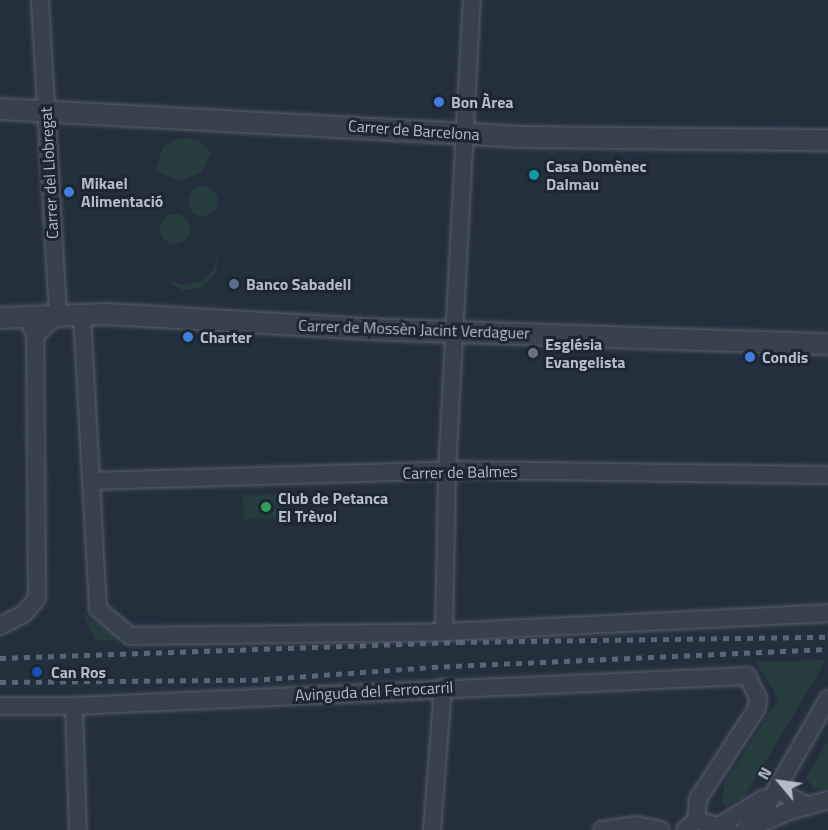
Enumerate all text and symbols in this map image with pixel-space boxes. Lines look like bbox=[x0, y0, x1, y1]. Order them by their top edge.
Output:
place label: Bon Àrea bbox=[451, 92, 514, 112]
marker: Bon Àrea bbox=[432, 95, 446, 109]
street label: Carrer del Llobregat bbox=[36, 107, 62, 239]
street label: Carrer de Barcelona bbox=[348, 116, 480, 144]
place label: Casa Domènec Dalmau bbox=[546, 156, 647, 194]
marker: Casa Domènec Dalmau bbox=[527, 168, 541, 182]
place label: Mikael Alimentació bbox=[81, 173, 163, 211]
marker: Mikael Alimentació bbox=[62, 185, 76, 199]
place label: Banco Sabadell bbox=[246, 274, 351, 294]
marker: Banco Sabadell bbox=[227, 277, 241, 291]
street label: Carrer de Mossèn Jacint Verdaguer bbox=[298, 315, 530, 343]
place label: Charter bbox=[200, 327, 252, 347]
marker: Charter bbox=[181, 330, 195, 344]
place label: Església Evangelista bbox=[545, 334, 625, 372]
marker: Església Evangelista bbox=[526, 346, 540, 360]
place label: Condis bbox=[762, 347, 808, 367]
marker: Condis bbox=[743, 350, 757, 364]
street label: Carrer de Balmes bbox=[402, 461, 518, 483]
place label: Club de Petanca El Trèvol bbox=[278, 488, 388, 526]
marker: Club de Petanca El Trèvol bbox=[259, 500, 273, 514]
place label: Can Ros bbox=[51, 662, 106, 682]
marker: Can Ros bbox=[28, 663, 46, 681]
street label: Avinguda del Ferrocarril bbox=[294, 677, 454, 705]
north arrow bbox=[750, 752, 810, 812]
text: N bbox=[751, 763, 777, 784]

